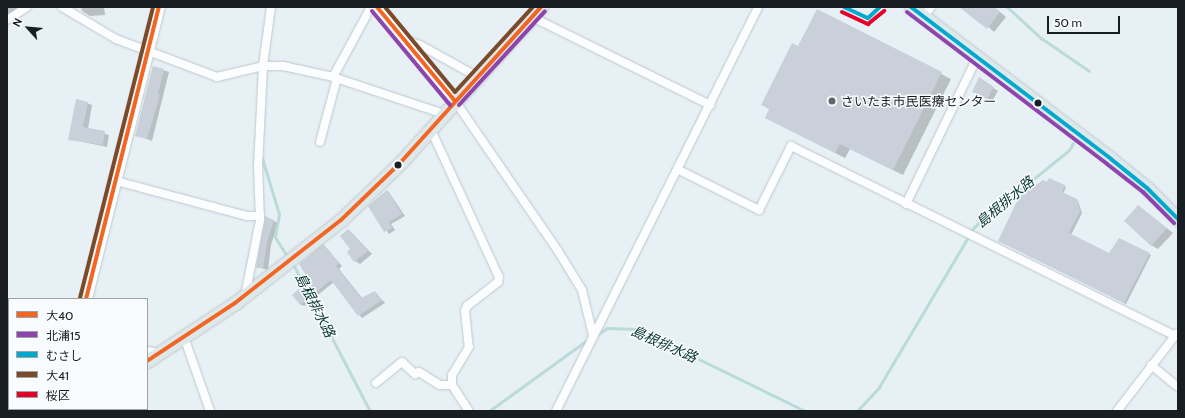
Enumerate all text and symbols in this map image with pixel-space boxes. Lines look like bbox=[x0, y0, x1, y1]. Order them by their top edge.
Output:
north arrow bbox=[8, 8, 48, 48]
scale bar bbox=[1049, 8, 1122, 34]
text: 50 m bbox=[1054, 15, 1082, 30]
text: N bbox=[9, 16, 25, 29]
place label: さいたま市民医療センター bbox=[841, 93, 997, 109]
marker: さいたま市民医療センター bbox=[826, 95, 838, 107]
unlabelled marker bbox=[1033, 98, 1043, 108]
unlabelled marker bbox=[393, 160, 403, 170]
water label: 島根排水路 bbox=[973, 173, 1037, 231]
water label: 島根排水路 bbox=[292, 270, 338, 340]
legend bbox=[8, 298, 148, 410]
text: 大40 bbox=[46, 308, 73, 323]
water label: 島根排水路 bbox=[629, 322, 699, 366]
text: 北浦15 bbox=[46, 328, 80, 343]
text: むさし bbox=[46, 348, 82, 363]
text: 大41 bbox=[46, 368, 69, 383]
text: 桜区 bbox=[46, 388, 70, 403]

